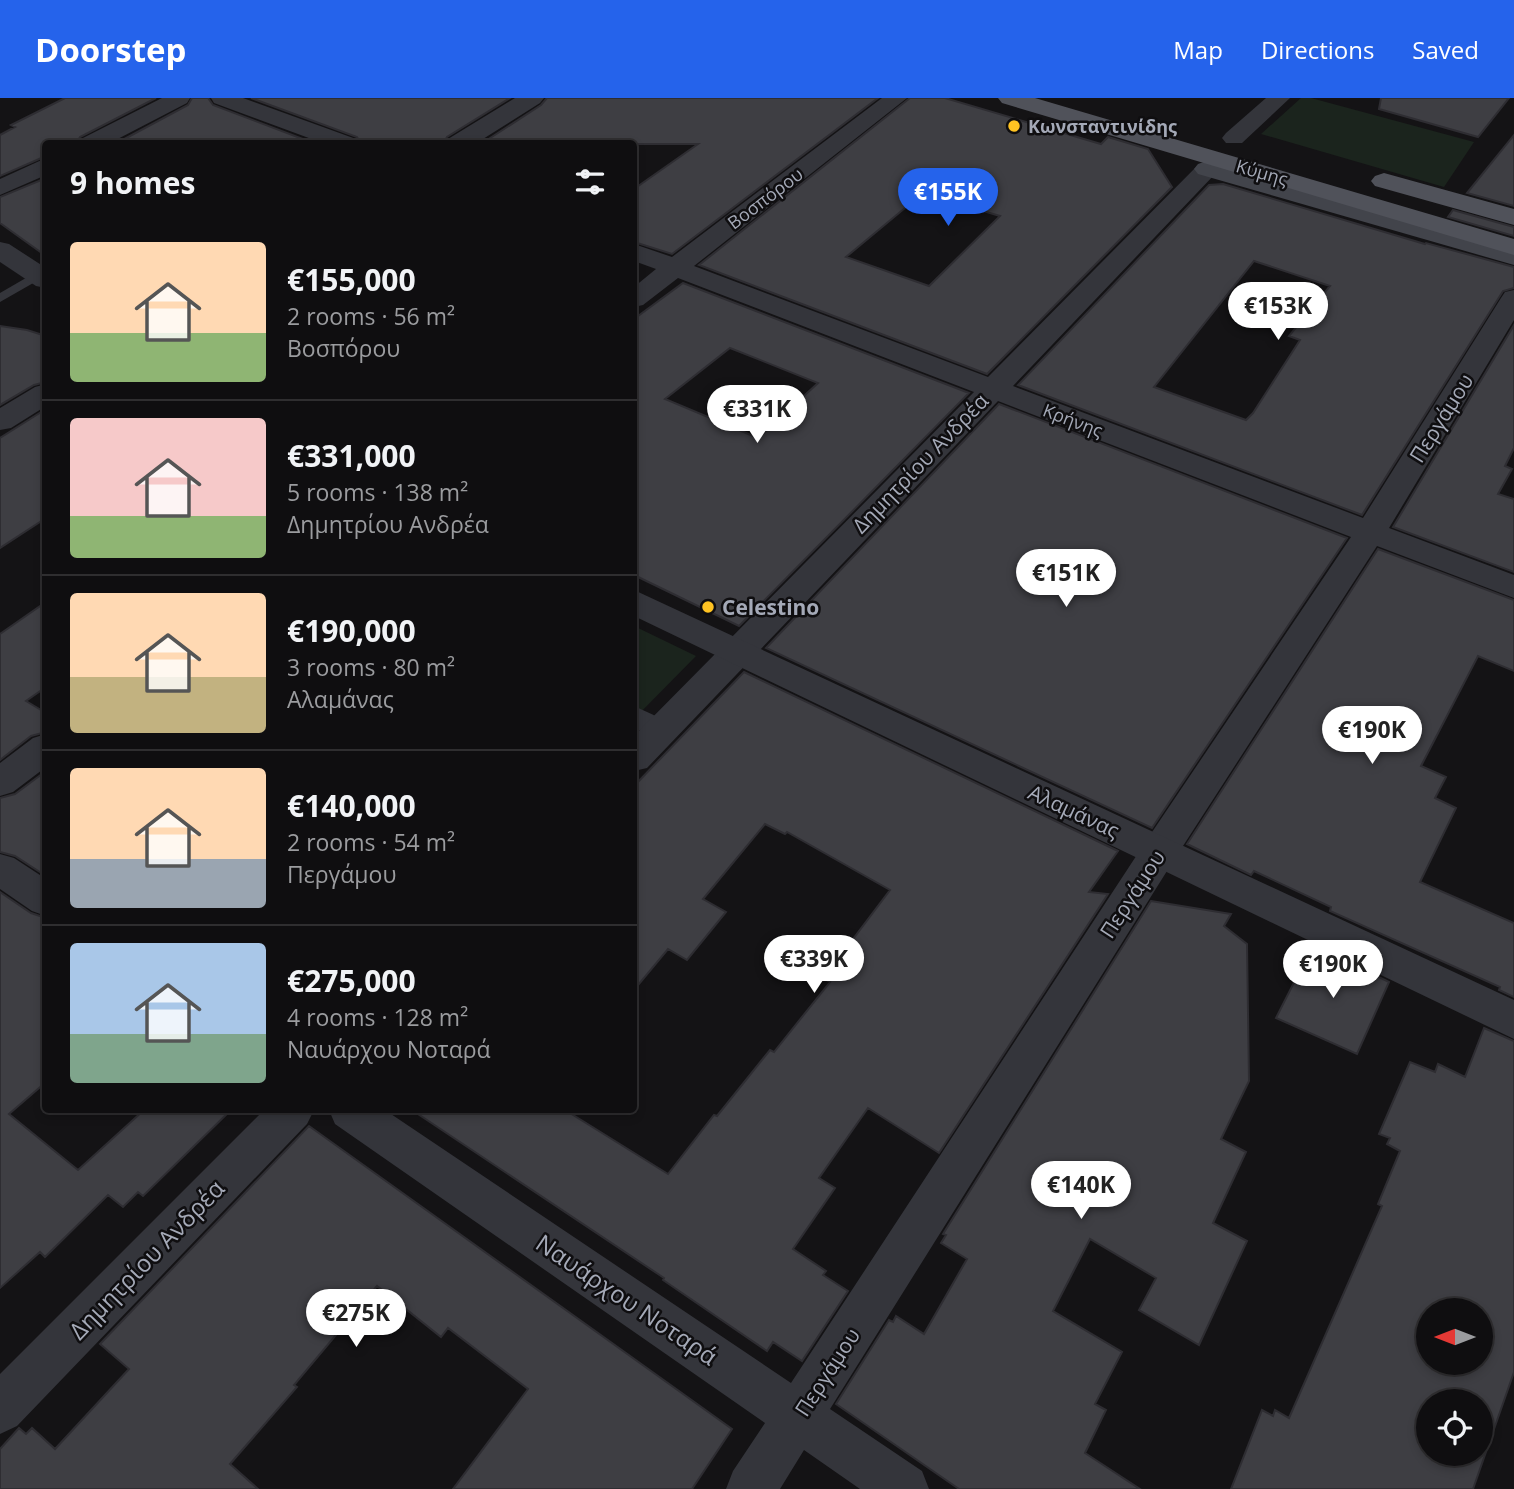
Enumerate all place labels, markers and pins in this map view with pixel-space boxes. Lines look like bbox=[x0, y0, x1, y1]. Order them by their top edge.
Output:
place label: Κωνσταντινίδης bbox=[1028, 114, 1177, 138]
marker: Κωνσταντινίδης bbox=[1006, 118, 1022, 134]
pin: €155K bbox=[899, 169, 997, 228]
pin: €153K bbox=[1229, 282, 1327, 342]
pin: €331K bbox=[708, 386, 806, 445]
pin: €151K bbox=[1017, 550, 1115, 609]
place label: Celestino bbox=[722, 593, 819, 621]
marker: Celestino bbox=[700, 599, 716, 615]
pin: €190K bbox=[1323, 706, 1421, 766]
pin: €339K bbox=[765, 936, 863, 995]
pin: €190K bbox=[1284, 940, 1382, 1000]
pin: €140K bbox=[1032, 1162, 1130, 1221]
pin: €275K bbox=[307, 1290, 405, 1349]

